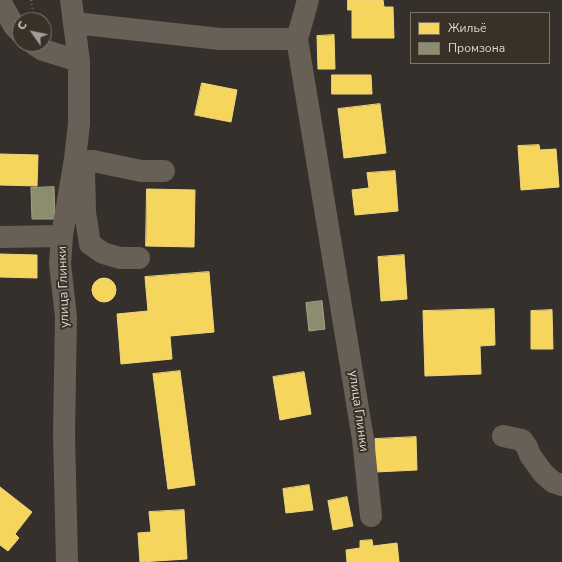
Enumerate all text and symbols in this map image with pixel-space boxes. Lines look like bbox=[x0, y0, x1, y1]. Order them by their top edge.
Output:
north arrow bbox=[12, 12, 52, 52]
legend bbox=[410, 12, 550, 64]
text: С bbox=[14, 19, 31, 33]
text: Жильё bbox=[448, 20, 486, 36]
text: Промзона bbox=[448, 40, 505, 56]
street label: улица Глинки bbox=[55, 246, 73, 328]
street label: улица Глинки bbox=[345, 369, 371, 453]

